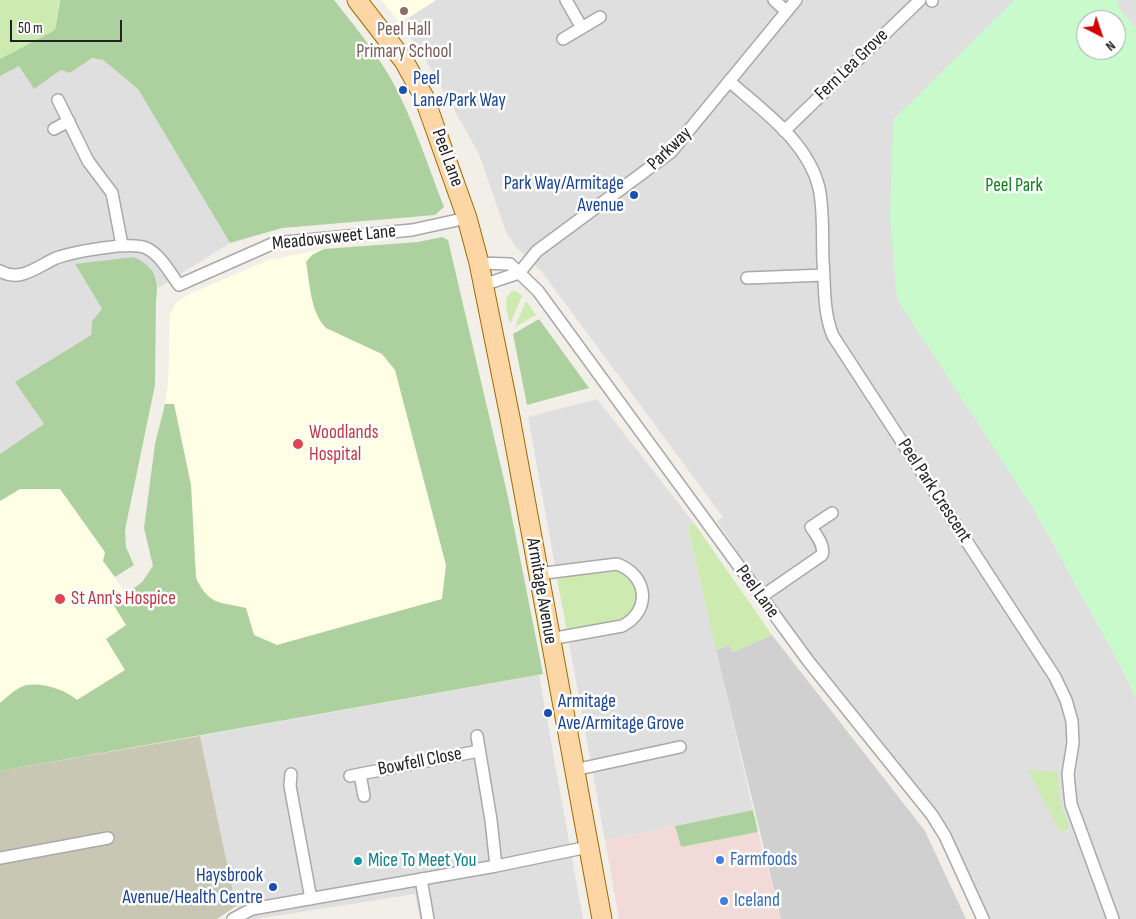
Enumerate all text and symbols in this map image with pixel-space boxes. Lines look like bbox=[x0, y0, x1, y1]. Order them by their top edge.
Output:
marker: Peel Hall Primary School bbox=[398, 5, 410, 17]
scale bar bbox=[12, 10, 125, 42]
north arrow bbox=[1076, 10, 1126, 60]
text: 50 m bbox=[18, 19, 43, 38]
place label: Peel Hall Primary School bbox=[356, 19, 452, 63]
street label: Fern Lea Grove bbox=[811, 24, 893, 106]
text: N bbox=[1102, 37, 1119, 55]
place label: Peel Lane/Park Way bbox=[413, 68, 506, 112]
marker: Peel Lane/Park Way bbox=[397, 84, 409, 96]
street label: Parkway bbox=[643, 122, 697, 176]
street label: Peel Lane bbox=[426, 126, 468, 190]
place label: Park Way/Armitage Avenue bbox=[504, 173, 624, 217]
park label: Peel Park bbox=[985, 175, 1043, 197]
marker: Park Way/Armitage Avenue bbox=[628, 189, 640, 201]
street label: Meadowsweet Lane bbox=[271, 220, 397, 256]
place label: Woodlands Hospital bbox=[309, 422, 378, 466]
street label: Peel Park Crescent bbox=[892, 435, 976, 547]
marker: Woodlands Hospital bbox=[291, 437, 305, 451]
street label: Armitage Avenue bbox=[520, 536, 562, 646]
street label: Peel Lane bbox=[730, 561, 784, 623]
place label: St Ann's Hospice bbox=[71, 588, 176, 610]
marker: St Ann's Hospice bbox=[53, 592, 67, 606]
place label: Armitage Ave/Armitage Grove bbox=[558, 691, 684, 735]
marker: Armitage Ave/Armitage Grove bbox=[542, 707, 554, 719]
street label: Bowfell Close bbox=[376, 743, 464, 781]
place label: Farmfoods bbox=[730, 849, 797, 871]
place label: Mice To Meet You bbox=[368, 850, 476, 872]
marker: Farmfoods bbox=[714, 854, 726, 866]
marker: Mice To Meet You bbox=[352, 855, 364, 867]
place label: Haysbrook Avenue/Health Centre bbox=[122, 865, 263, 909]
marker: Haysbrook Avenue/Health Centre bbox=[267, 881, 279, 893]
place label: Iceland bbox=[734, 890, 780, 912]
marker: Iceland bbox=[718, 895, 730, 907]

